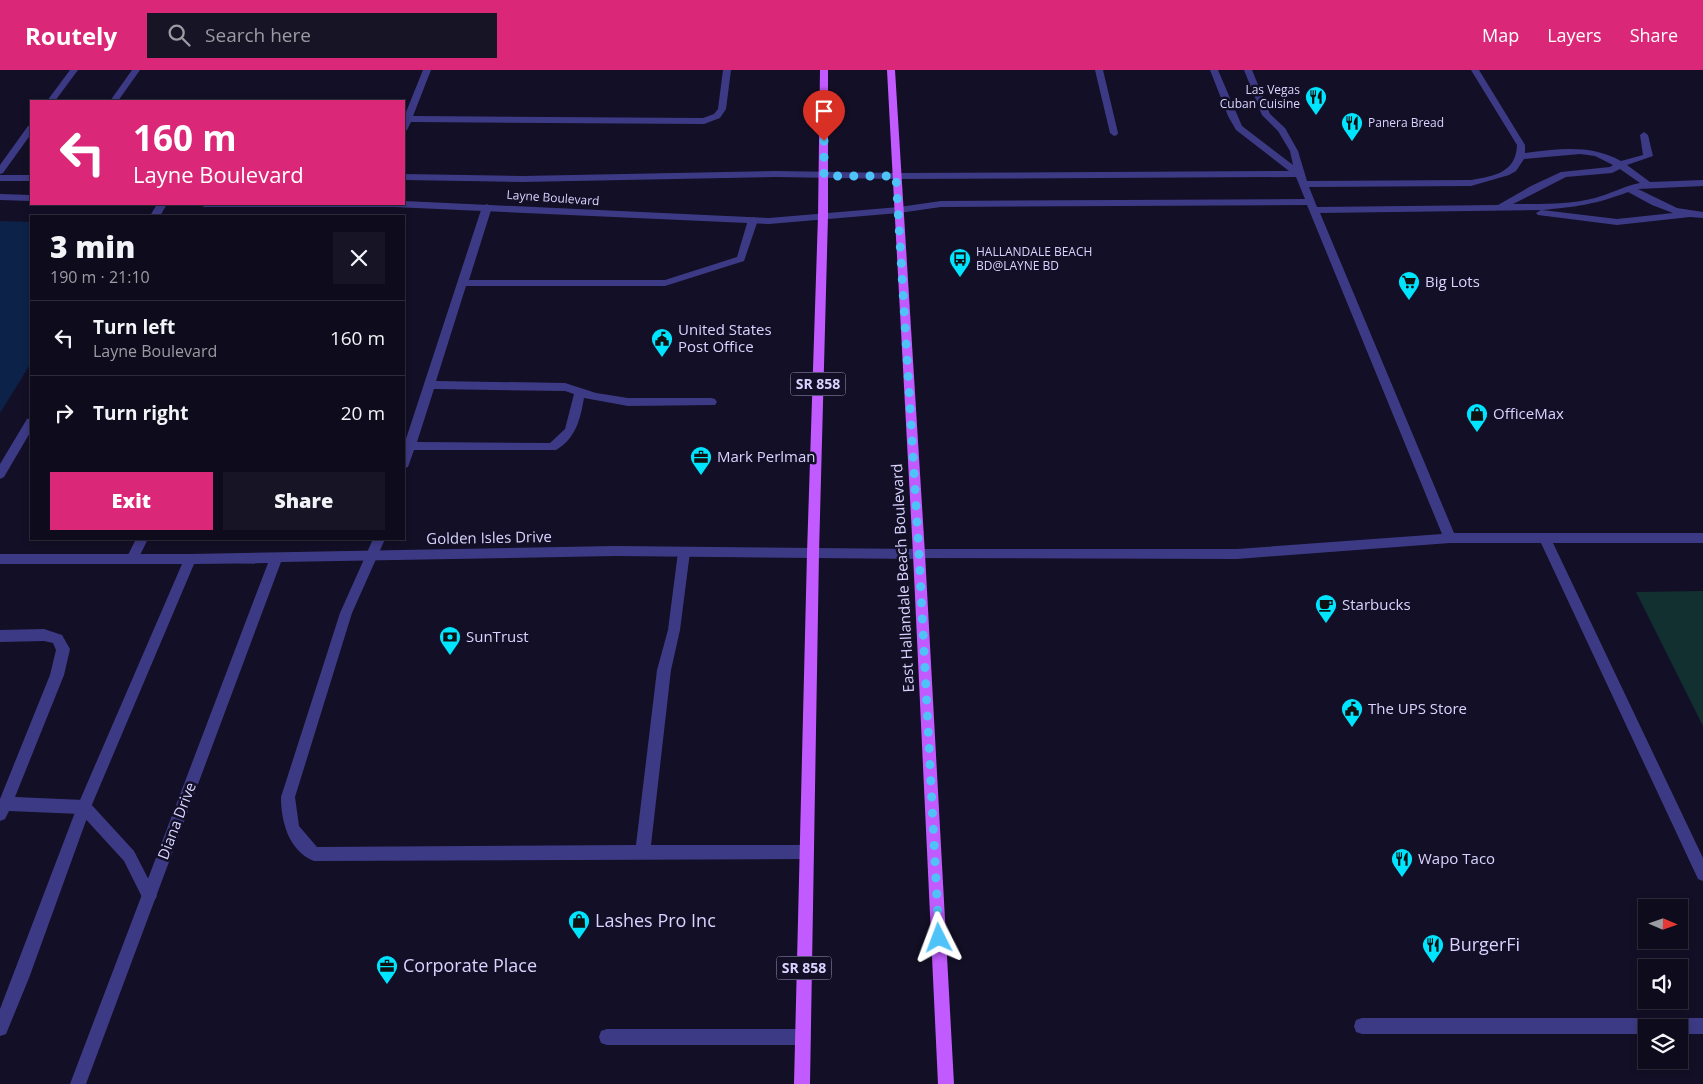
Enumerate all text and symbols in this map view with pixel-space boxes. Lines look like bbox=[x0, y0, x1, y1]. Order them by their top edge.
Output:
search box bbox=[147, 13, 497, 58]
text: Routely bbox=[25, 19, 117, 52]
icon: search bbox=[165, 21, 193, 49]
text: Search here bbox=[205, 22, 311, 48]
text: Map bbox=[1482, 23, 1519, 47]
text: Layers bbox=[1547, 23, 1602, 47]
text: Share bbox=[1630, 23, 1678, 47]
place label: Las Vegas Cuban Cuisine bbox=[1220, 81, 1300, 112]
restaurant icon: Las Vegas Cuban Cuisine bbox=[1304, 85, 1328, 116]
pin bbox=[803, 90, 845, 141]
icon: arrive bbox=[810, 97, 838, 125]
restaurant icon: Panera Bread bbox=[1340, 111, 1364, 142]
text: 160 m bbox=[133, 114, 237, 161]
place label: Panera Bread bbox=[1368, 114, 1444, 131]
icon: left bbox=[50, 120, 115, 185]
text: Layne Boulevard bbox=[133, 159, 304, 189]
street label: Layne Boulevard bbox=[506, 186, 600, 209]
text: 3 min bbox=[50, 226, 135, 267]
button: close bbox=[333, 232, 385, 284]
place label: HALLANDALE BEACH BD@LAYNE BD bbox=[976, 243, 1092, 274]
bus stop icon: HALLANDALE BEACH BD@LAYNE BD bbox=[948, 247, 972, 278]
text: 190 m · 21:10 bbox=[50, 266, 150, 288]
supermarket icon: Big Lots bbox=[1397, 270, 1421, 301]
place label: Big Lots bbox=[1425, 271, 1480, 291]
text: Turn left bbox=[93, 314, 175, 340]
place label: United States Post Office bbox=[678, 319, 772, 356]
icon: left bbox=[50, 324, 78, 352]
text: 160 m bbox=[330, 325, 385, 351]
public building icon: United States Post Office bbox=[650, 327, 674, 358]
text: Layne Boulevard bbox=[93, 340, 217, 362]
road number: SR 858 bbox=[790, 372, 846, 396]
icon: right bbox=[50, 399, 78, 427]
text: Turn right bbox=[93, 400, 188, 426]
text: 20 m bbox=[341, 400, 385, 426]
shop icon: OfficeMax bbox=[1465, 402, 1489, 433]
place label: OfficeMax bbox=[1493, 403, 1564, 423]
office icon: Mark Perlman bbox=[689, 445, 713, 476]
place label: Mark Perlman bbox=[717, 446, 816, 466]
street label: East Hallandale Beach Boulevard bbox=[886, 463, 918, 693]
button: Exit bbox=[50, 472, 213, 530]
button: Share bbox=[223, 472, 385, 530]
street label: Golden Isles Drive bbox=[426, 526, 552, 548]
cafe icon: Starbucks bbox=[1314, 593, 1338, 624]
place label: Starbucks bbox=[1342, 594, 1411, 614]
bank icon: SunTrust bbox=[438, 625, 462, 656]
place label: SunTrust bbox=[466, 626, 529, 646]
public building icon: The UPS Store bbox=[1340, 697, 1364, 728]
place label: The UPS Store bbox=[1368, 698, 1467, 718]
street label: Diana Drive bbox=[152, 779, 200, 862]
restaurant icon: Wapo Taco bbox=[1390, 847, 1414, 878]
place label: Wapo Taco bbox=[1418, 848, 1495, 868]
north arrow bbox=[1638, 899, 1688, 949]
map controls bbox=[1638, 899, 1688, 1069]
place label: Lashes Pro Inc bbox=[595, 908, 716, 932]
shop icon: Lashes Pro Inc bbox=[567, 909, 591, 940]
position arrow bbox=[912, 911, 964, 963]
place label: BurgerFi bbox=[1449, 932, 1520, 956]
restaurant icon: BurgerFi bbox=[1421, 933, 1445, 964]
place label: Corporate Place bbox=[403, 953, 537, 977]
office icon: Corporate Place bbox=[375, 954, 399, 985]
road number: SR 858 bbox=[776, 956, 832, 980]
button: sound bbox=[1638, 959, 1688, 1009]
button: layers bbox=[1638, 1019, 1688, 1069]

